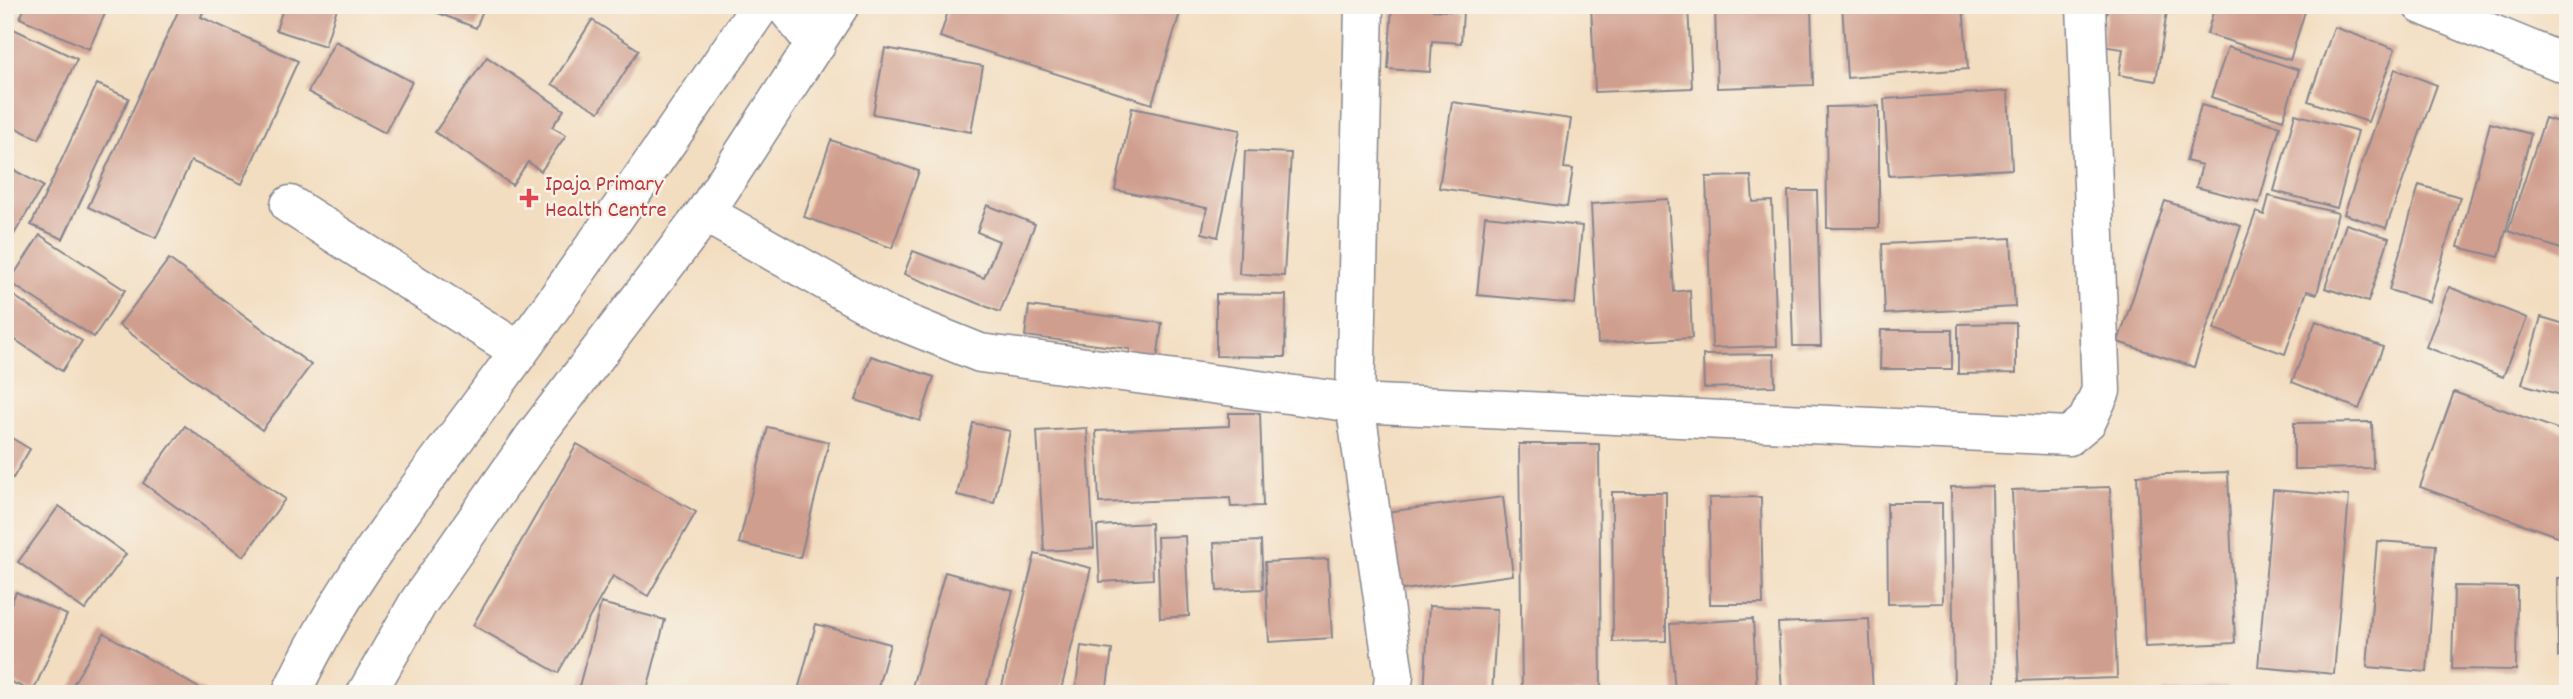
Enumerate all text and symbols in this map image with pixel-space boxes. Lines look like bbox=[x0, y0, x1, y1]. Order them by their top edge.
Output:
place label: Ipaja Primary Health Centre bbox=[545, 169, 667, 228]
marker: Ipaja Primary Health Centre bbox=[519, 188, 539, 208]

